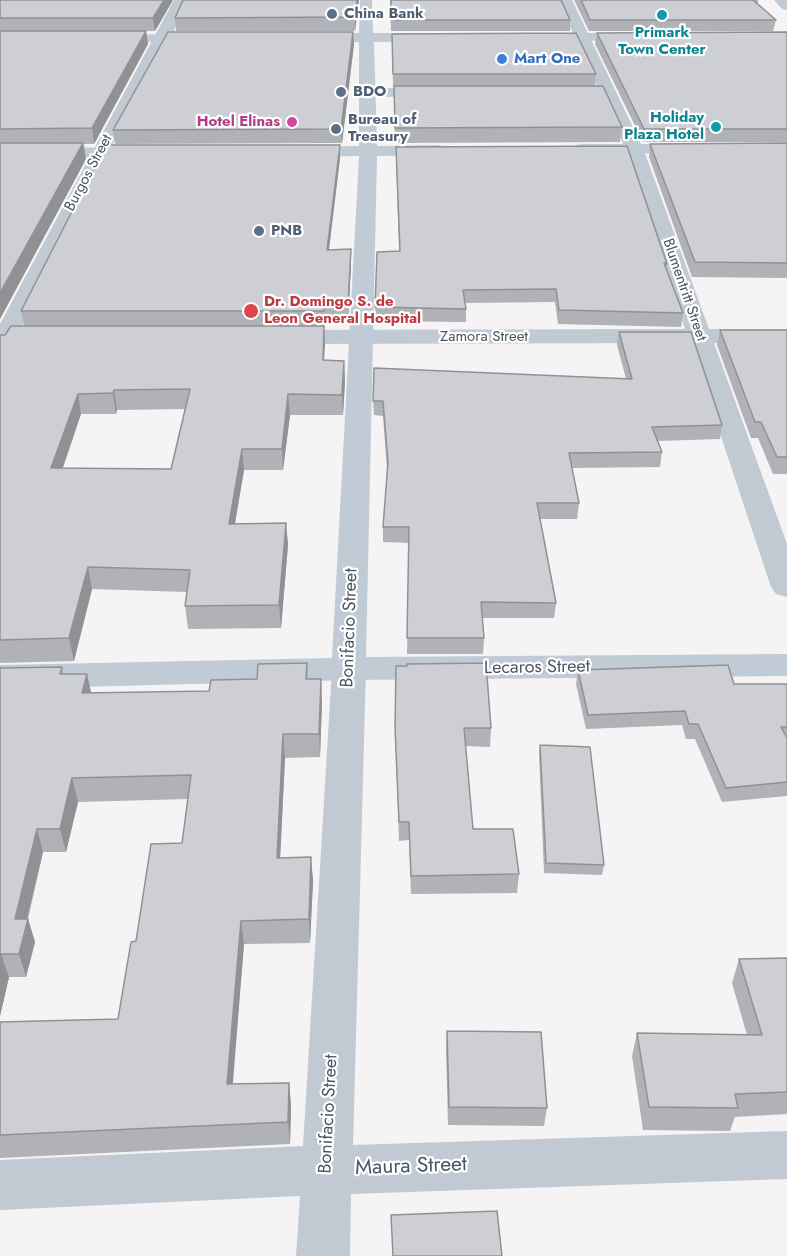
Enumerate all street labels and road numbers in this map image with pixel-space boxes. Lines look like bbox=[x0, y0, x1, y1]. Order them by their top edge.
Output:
street label: Burgos Street bbox=[61, 132, 117, 214]
street label: Blumentritt Street bbox=[658, 236, 710, 344]
street label: Zamora Street bbox=[440, 328, 528, 346]
street label: Bonifacio Street bbox=[337, 568, 363, 688]
street label: Lecaros Street bbox=[484, 656, 590, 680]
street label: Bonifacio Street bbox=[315, 1054, 343, 1174]
street label: Maura Street bbox=[355, 1152, 467, 1182]

